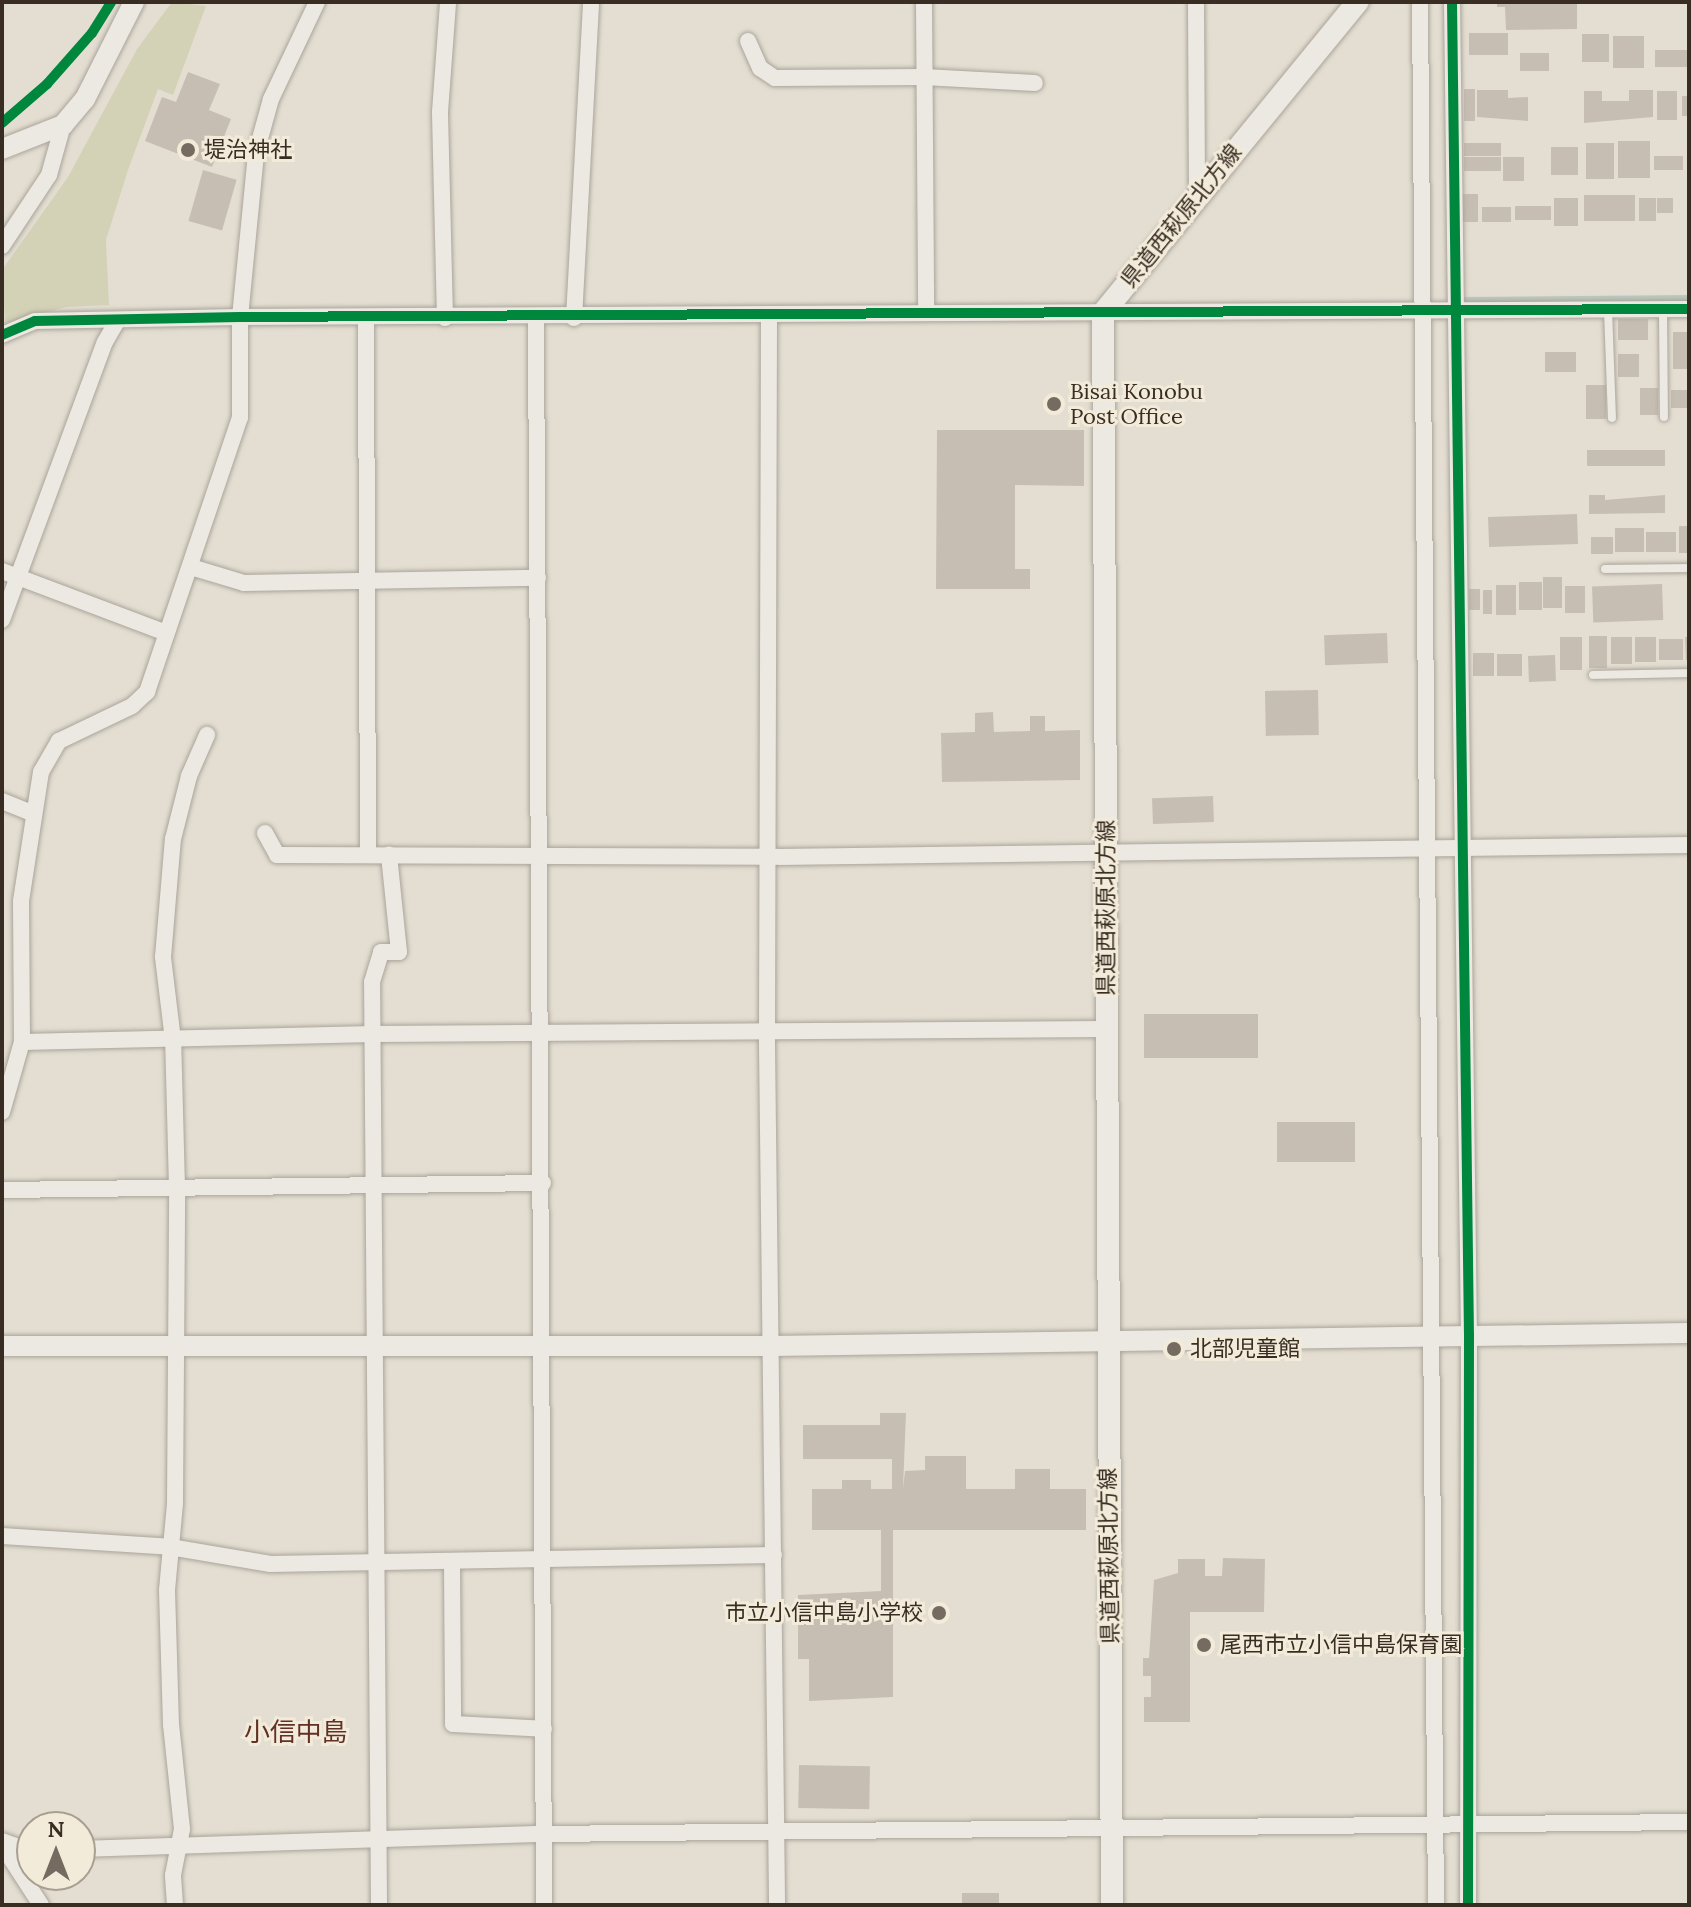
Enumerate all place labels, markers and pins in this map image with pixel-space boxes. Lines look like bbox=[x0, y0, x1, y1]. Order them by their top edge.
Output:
place label: 堤治神社 bbox=[204, 137, 292, 163]
marker: 堤治神社 bbox=[179, 141, 197, 159]
place label: Bisai Konobu Post Office bbox=[1070, 378, 1203, 430]
marker: Bisai Konobu Post Office bbox=[1045, 395, 1063, 413]
place label: 北部児童館 bbox=[1190, 1336, 1300, 1362]
marker: 北部児童館 bbox=[1165, 1340, 1183, 1358]
place label: 市立小信中島小学校 bbox=[725, 1600, 923, 1626]
marker: 市立小信中島小学校 bbox=[930, 1604, 948, 1622]
place label: 尾西市立小信中島保育園 bbox=[1220, 1632, 1462, 1658]
marker: 尾西市立小信中島保育園 bbox=[1195, 1636, 1213, 1654]

